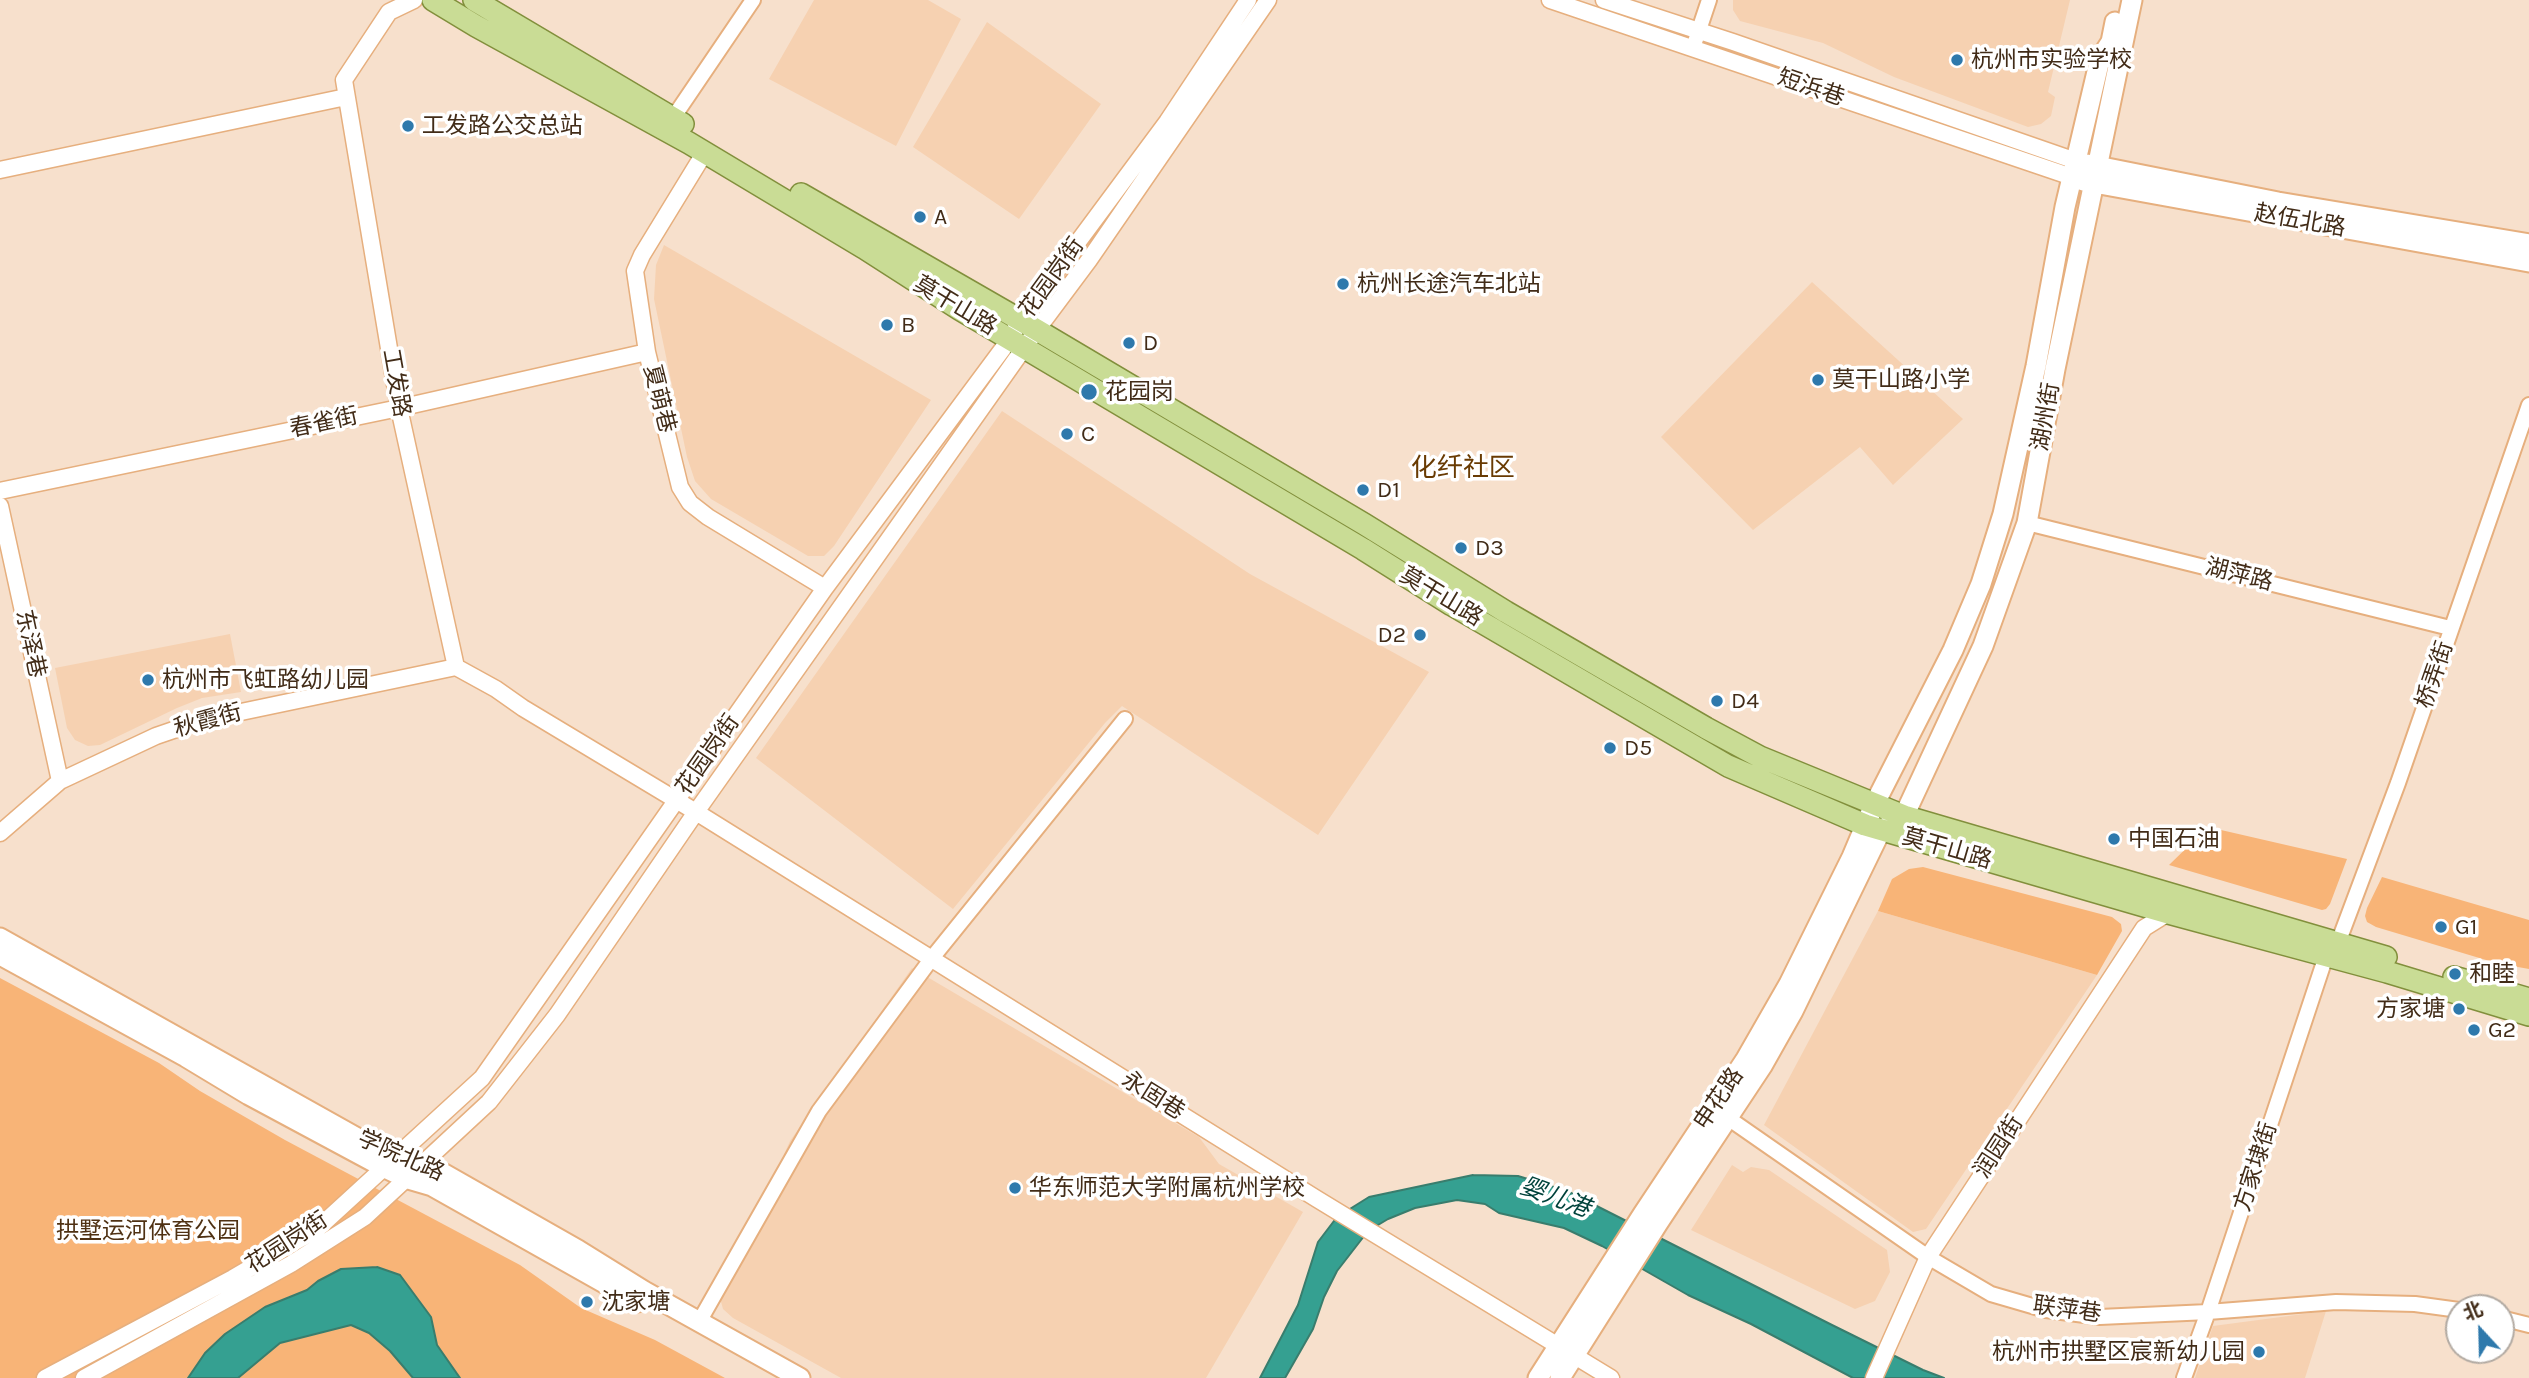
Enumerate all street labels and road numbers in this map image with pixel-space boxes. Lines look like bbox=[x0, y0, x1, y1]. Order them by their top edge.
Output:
street label: 短浜巷 bbox=[1774, 64, 1848, 112]
street label: 赵伍北路 bbox=[2252, 199, 2348, 243]
street label: 花园岗街 bbox=[1014, 233, 1090, 323]
street label: 莫干山路 bbox=[908, 270, 1002, 342]
street label: 工发路 bbox=[376, 347, 416, 419]
street label: 夏萌巷 bbox=[637, 362, 681, 436]
street label: 湖州街 bbox=[2026, 381, 2066, 453]
street label: 春雀街 bbox=[287, 402, 361, 444]
street label: 湖萍路 bbox=[2202, 553, 2276, 597]
street label: 莫干山路 bbox=[1394, 561, 1488, 633]
street label: 东泽巷 bbox=[9, 607, 51, 681]
street label: 桥弄街 bbox=[2411, 638, 2459, 712]
street label: 秋霞街 bbox=[171, 699, 245, 743]
street label: 花园岗街 bbox=[670, 709, 746, 801]
street label: 莫干山路 bbox=[1899, 823, 1995, 875]
street label: 申花路 bbox=[1688, 1063, 1750, 1135]
street label: 永固巷 bbox=[1116, 1066, 1190, 1126]
street label: 润园街 bbox=[1969, 1111, 2029, 1183]
street label: 方家埭街 bbox=[2229, 1119, 2283, 1215]
street label: 学院北路 bbox=[353, 1125, 449, 1187]
street label: 花园岗街 bbox=[241, 1206, 333, 1280]
street label: 联萍巷 bbox=[2031, 1292, 2103, 1328]

